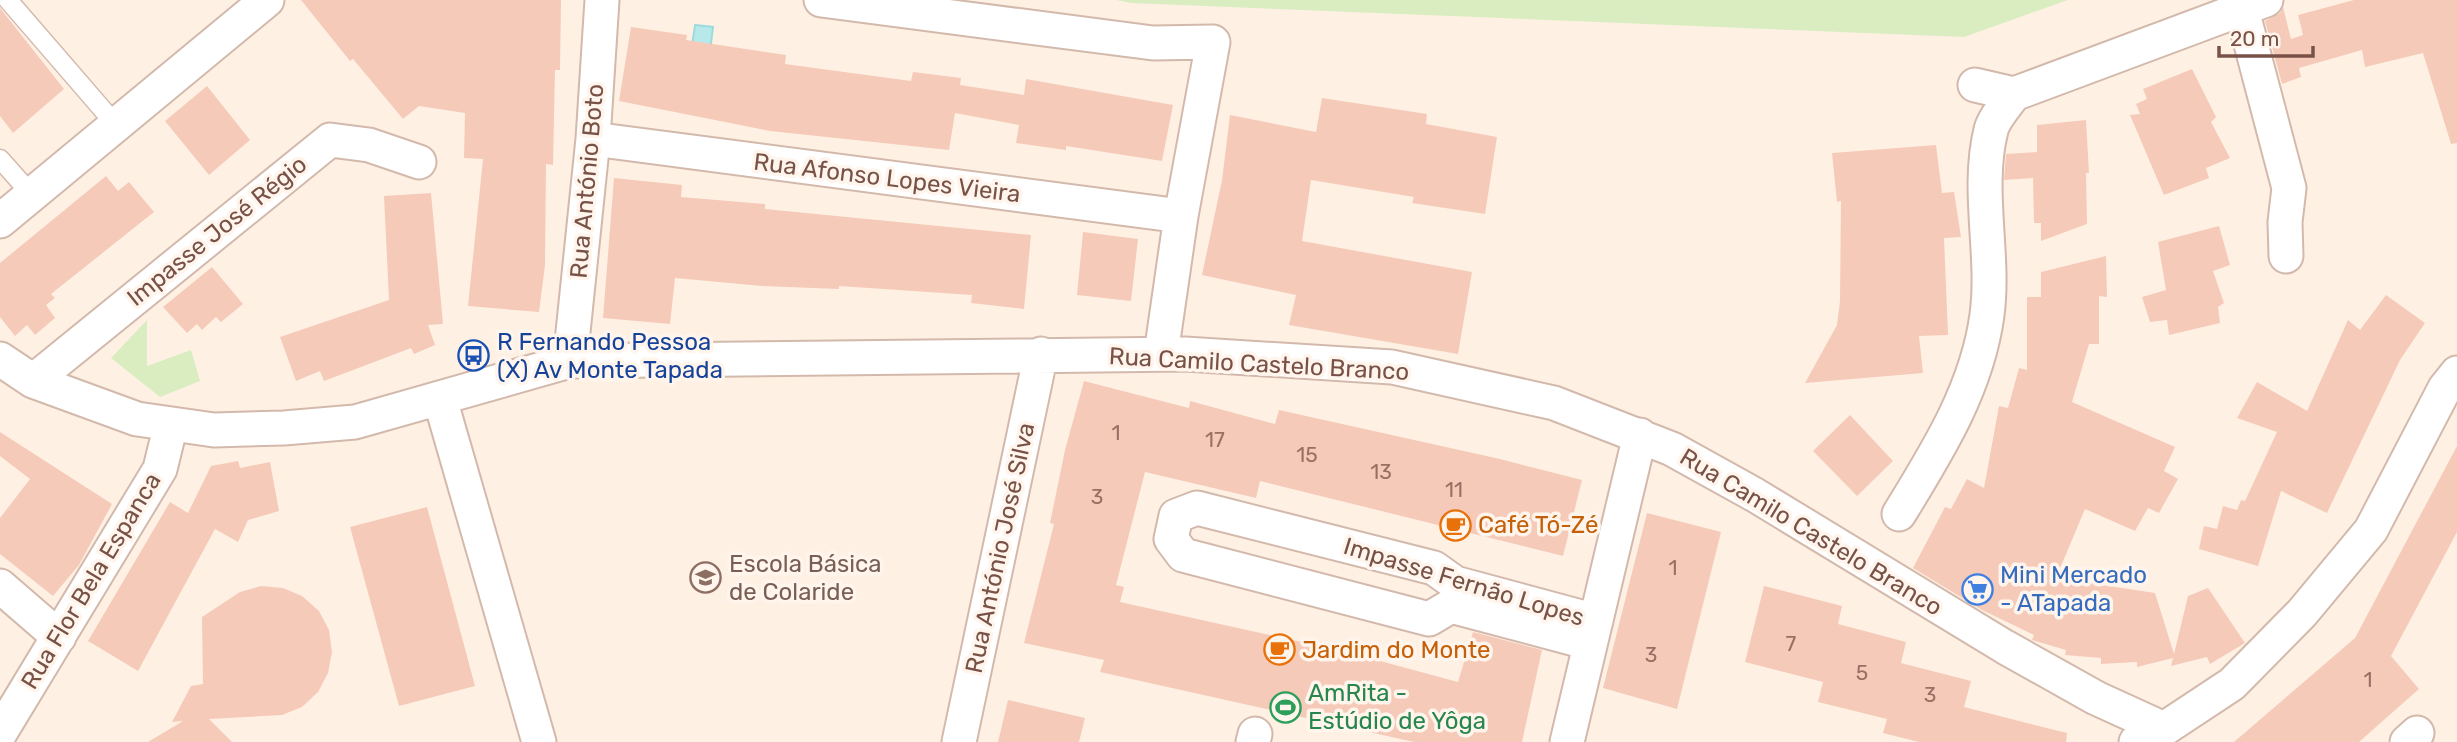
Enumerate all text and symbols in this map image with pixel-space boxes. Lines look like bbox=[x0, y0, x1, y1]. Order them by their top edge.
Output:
scale bar bbox=[2219, 14, 2314, 58]
text: 20 m bbox=[2230, 26, 2279, 51]
street label: Rua António Boto bbox=[565, 83, 609, 279]
street label: Rua Afonso Lopes Vieira bbox=[752, 148, 1022, 208]
street label: Impasse José Régio bbox=[122, 150, 312, 312]
place label: R Fernando Pessoa (X) Av Monte Tapada bbox=[497, 328, 723, 384]
bus stop icon: R Fernando Pessoa (X) Av Monte Tapada bbox=[457, 339, 491, 373]
street label: Rua Camilo Castelo Branco bbox=[1108, 342, 1410, 386]
street label: Rua António José Silva bbox=[960, 420, 1040, 676]
house number: 1 bbox=[1112, 420, 1121, 445]
house number: 17 bbox=[1205, 427, 1225, 452]
house number: 15 bbox=[1296, 442, 1318, 467]
street label: Rua Camilo Castelo Branco bbox=[1675, 443, 1947, 621]
house number: 13 bbox=[1370, 459, 1392, 484]
street label: Rua Flor Bela Espanca bbox=[15, 468, 167, 694]
house number: 11 bbox=[1445, 477, 1463, 502]
house number: 3 bbox=[1091, 484, 1103, 509]
cafe icon: Café Tó-Zé bbox=[1438, 508, 1472, 542]
place label: Café Tó-Zé bbox=[1478, 511, 1598, 539]
street label: Impasse Fernão Lopes bbox=[1340, 532, 1588, 632]
place label: Escola Básica de Colaride bbox=[729, 550, 882, 606]
house number: 1 bbox=[1669, 555, 1678, 580]
school or university icon: Escola Básica de Colaride bbox=[689, 561, 723, 595]
place label: Mini Mercado - ATapada bbox=[2000, 561, 2147, 617]
supermarket icon: Mini Mercado - ATapada bbox=[1960, 572, 1994, 606]
house number: 7 bbox=[1786, 631, 1797, 656]
cafe icon: Jardim do Monte bbox=[1262, 633, 1296, 667]
place label: Jardim do Monte bbox=[1302, 636, 1491, 664]
house number: 3 bbox=[1645, 642, 1657, 667]
house number: 5 bbox=[1856, 660, 1868, 685]
house number: 1 bbox=[2364, 667, 2373, 692]
place label: AmRita - Estúdio de Yôga bbox=[1308, 679, 1486, 735]
house number: 3 bbox=[1924, 682, 1936, 707]
sports icon: AmRita - Estúdio de Yôga bbox=[1268, 690, 1302, 724]

